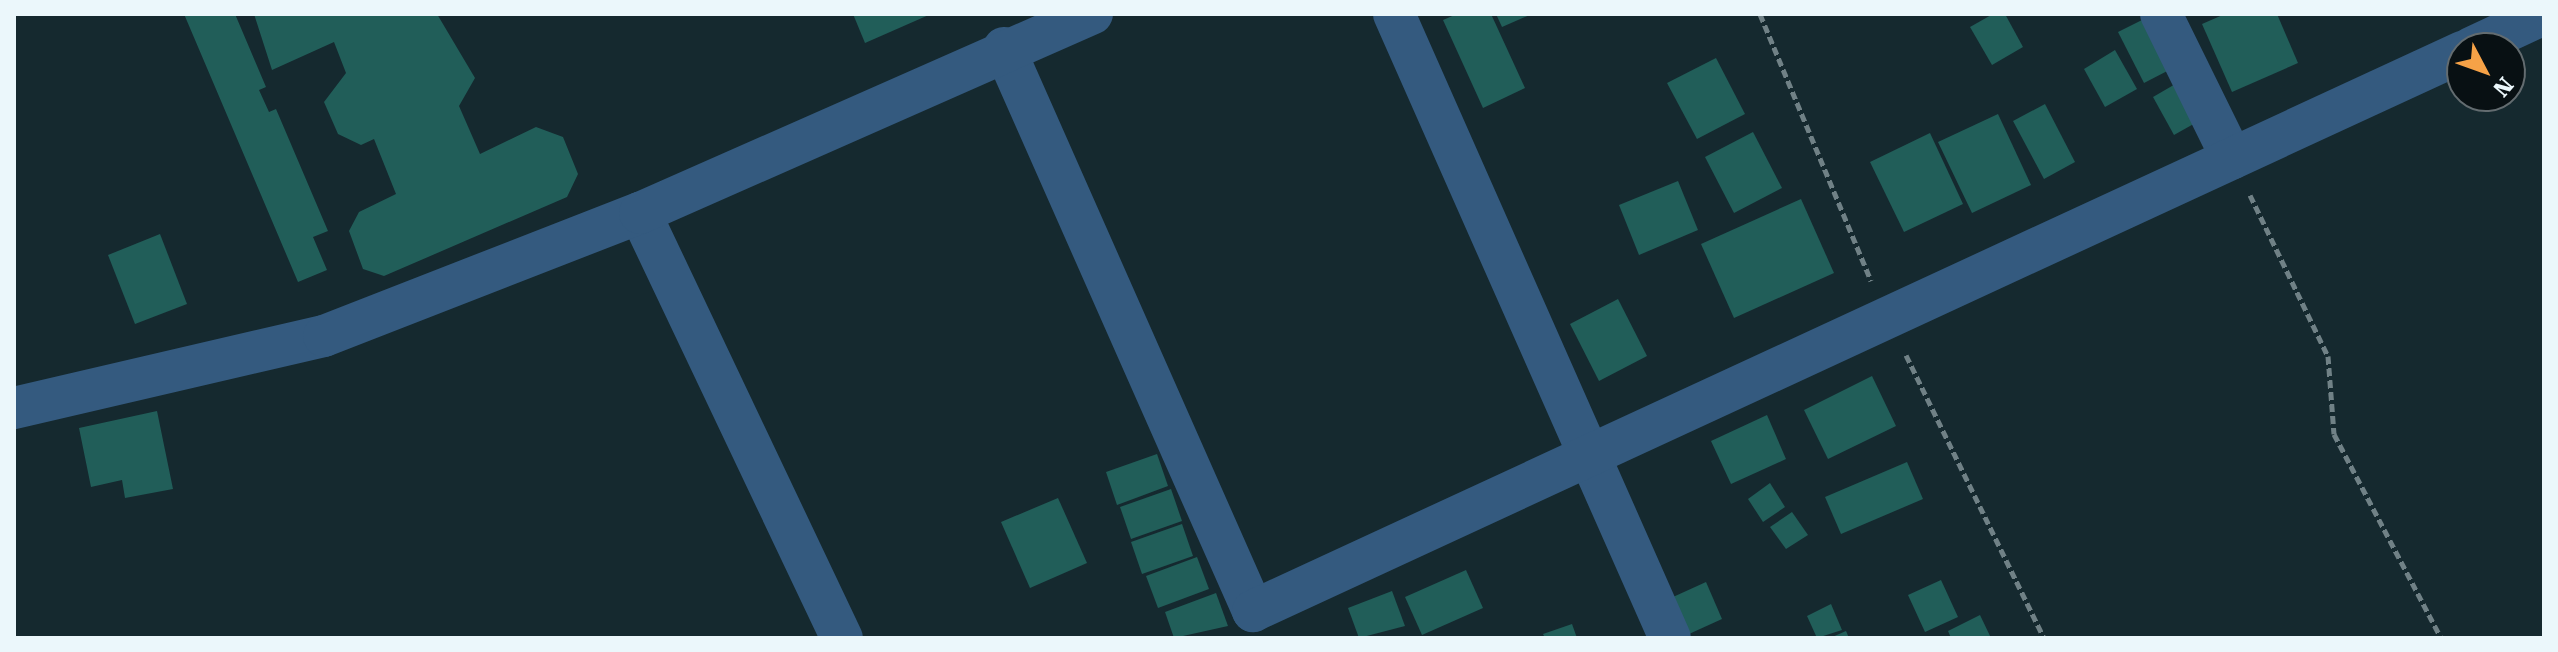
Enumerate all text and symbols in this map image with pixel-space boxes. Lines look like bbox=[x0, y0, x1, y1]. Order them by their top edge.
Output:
north arrow bbox=[2446, 32, 2526, 112]
text: N bbox=[2488, 72, 2518, 101]

